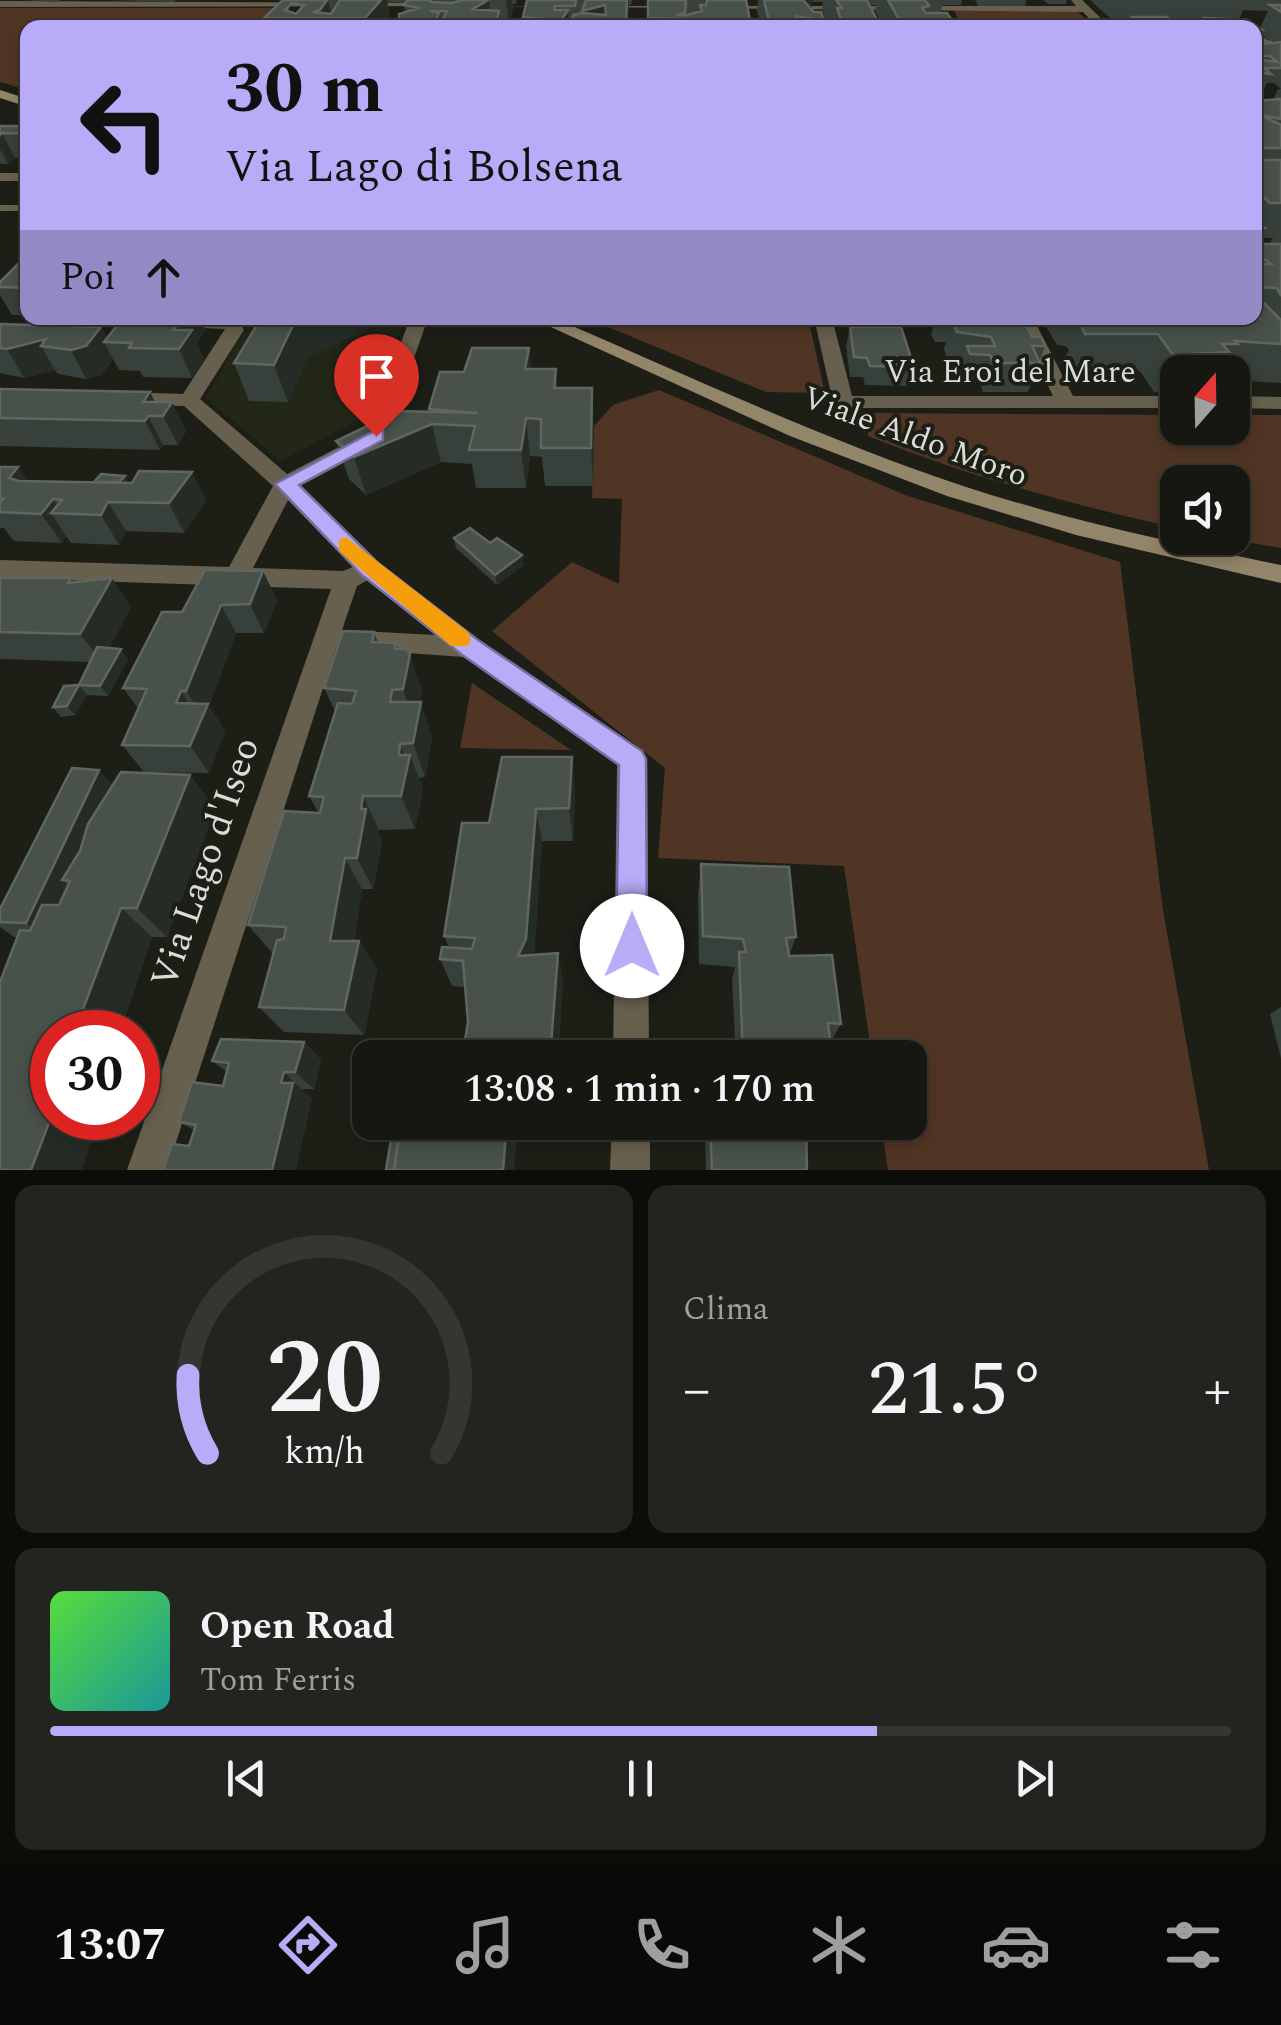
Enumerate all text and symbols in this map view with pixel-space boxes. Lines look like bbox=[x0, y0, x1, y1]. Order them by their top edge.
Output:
text: 30 m bbox=[225, 37, 384, 143]
icon: left bbox=[60, 60, 190, 190]
text: Via Lago di Bolsena bbox=[225, 133, 623, 202]
text: Poi bbox=[60, 249, 116, 307]
icon: ahead bbox=[136, 250, 191, 305]
pin bbox=[334, 334, 419, 437]
street label: Via Eroi del Mare bbox=[884, 348, 1136, 397]
icon: arrive bbox=[349, 349, 404, 404]
north arrow bbox=[1160, 355, 1250, 445]
map controls bbox=[1160, 355, 1250, 555]
street label: Viale Aldo Moro bbox=[796, 374, 1034, 500]
button: sound bbox=[1160, 465, 1250, 555]
street label: Via Lago d'Iseo bbox=[136, 730, 276, 996]
position arrow bbox=[580, 894, 684, 998]
speed limit sign: 30 bbox=[30, 1010, 160, 1140]
text: 13:08 · 1 min · 170 m bbox=[464, 1061, 815, 1119]
text: Clima bbox=[683, 1285, 769, 1334]
text: 20 bbox=[266, 1301, 382, 1459]
text: 21.5° bbox=[868, 1334, 1046, 1448]
text: − bbox=[683, 1349, 711, 1432]
text: + bbox=[1203, 1349, 1231, 1432]
text: km/h bbox=[284, 1425, 364, 1480]
text: Open Road bbox=[200, 1598, 395, 1656]
text: Tom Ferris bbox=[200, 1656, 356, 1705]
icon: previous bbox=[219, 1751, 274, 1806]
icon: pause bbox=[613, 1751, 668, 1806]
icon: next bbox=[1007, 1751, 1062, 1806]
icon: directions bbox=[273, 1910, 343, 1980]
icon: music bbox=[450, 1910, 520, 1980]
icon: phone bbox=[627, 1910, 697, 1980]
icon: climate bbox=[804, 1910, 874, 1980]
icon: car bbox=[981, 1910, 1051, 1980]
icon: filters bbox=[1158, 1910, 1228, 1980]
text: 13:07 bbox=[53, 1911, 166, 1980]

